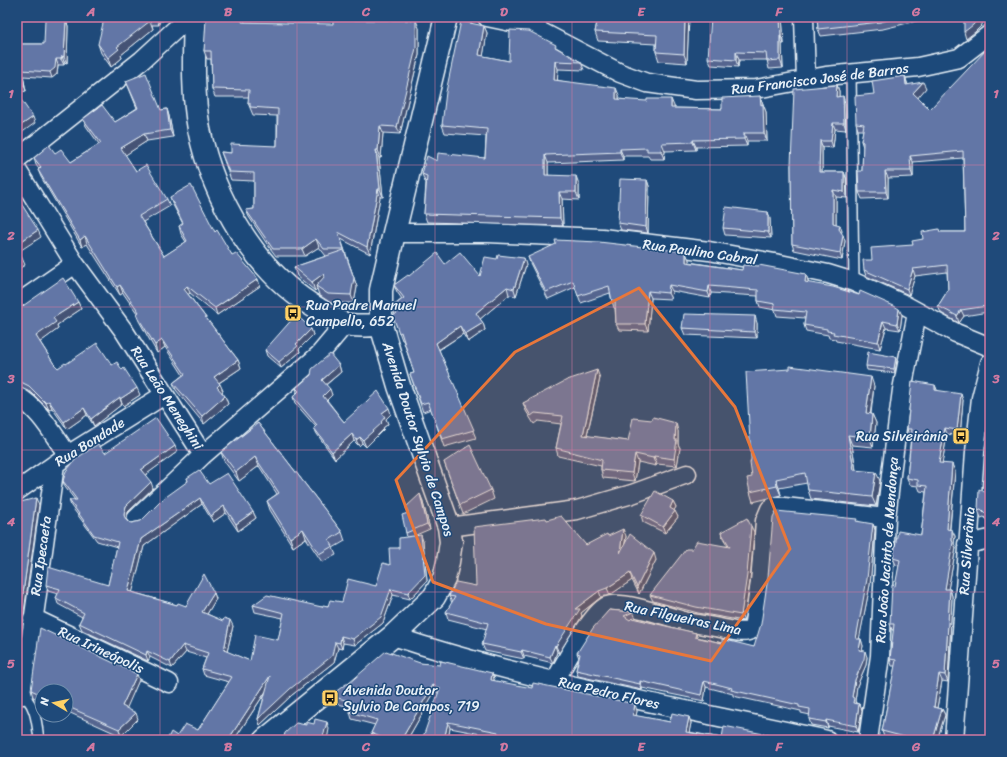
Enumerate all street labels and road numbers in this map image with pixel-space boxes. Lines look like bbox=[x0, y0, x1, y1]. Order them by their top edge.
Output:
street label: Rua Francisco José de Barros bbox=[730, 56, 911, 102]
street label: Rua Paulino Cabral bbox=[641, 232, 760, 273]
street label: Avenida Doutor Sylvio de Campos bbox=[374, 337, 461, 540]
street label: Rua Leão Meneghini bbox=[124, 341, 211, 456]
street label: Rua Bondade bbox=[50, 410, 130, 474]
street label: Rua João Jacinto de Mendonça bbox=[868, 455, 906, 644]
street label: Rua Silverânia bbox=[951, 506, 983, 596]
street label: Rua Ipecaeta bbox=[23, 515, 59, 597]
street label: Rua Filgueiras Lima bbox=[622, 593, 744, 643]
street label: Rua Irineópolis bbox=[54, 619, 149, 681]
street label: Rua Pedro Flores bbox=[556, 669, 663, 717]

